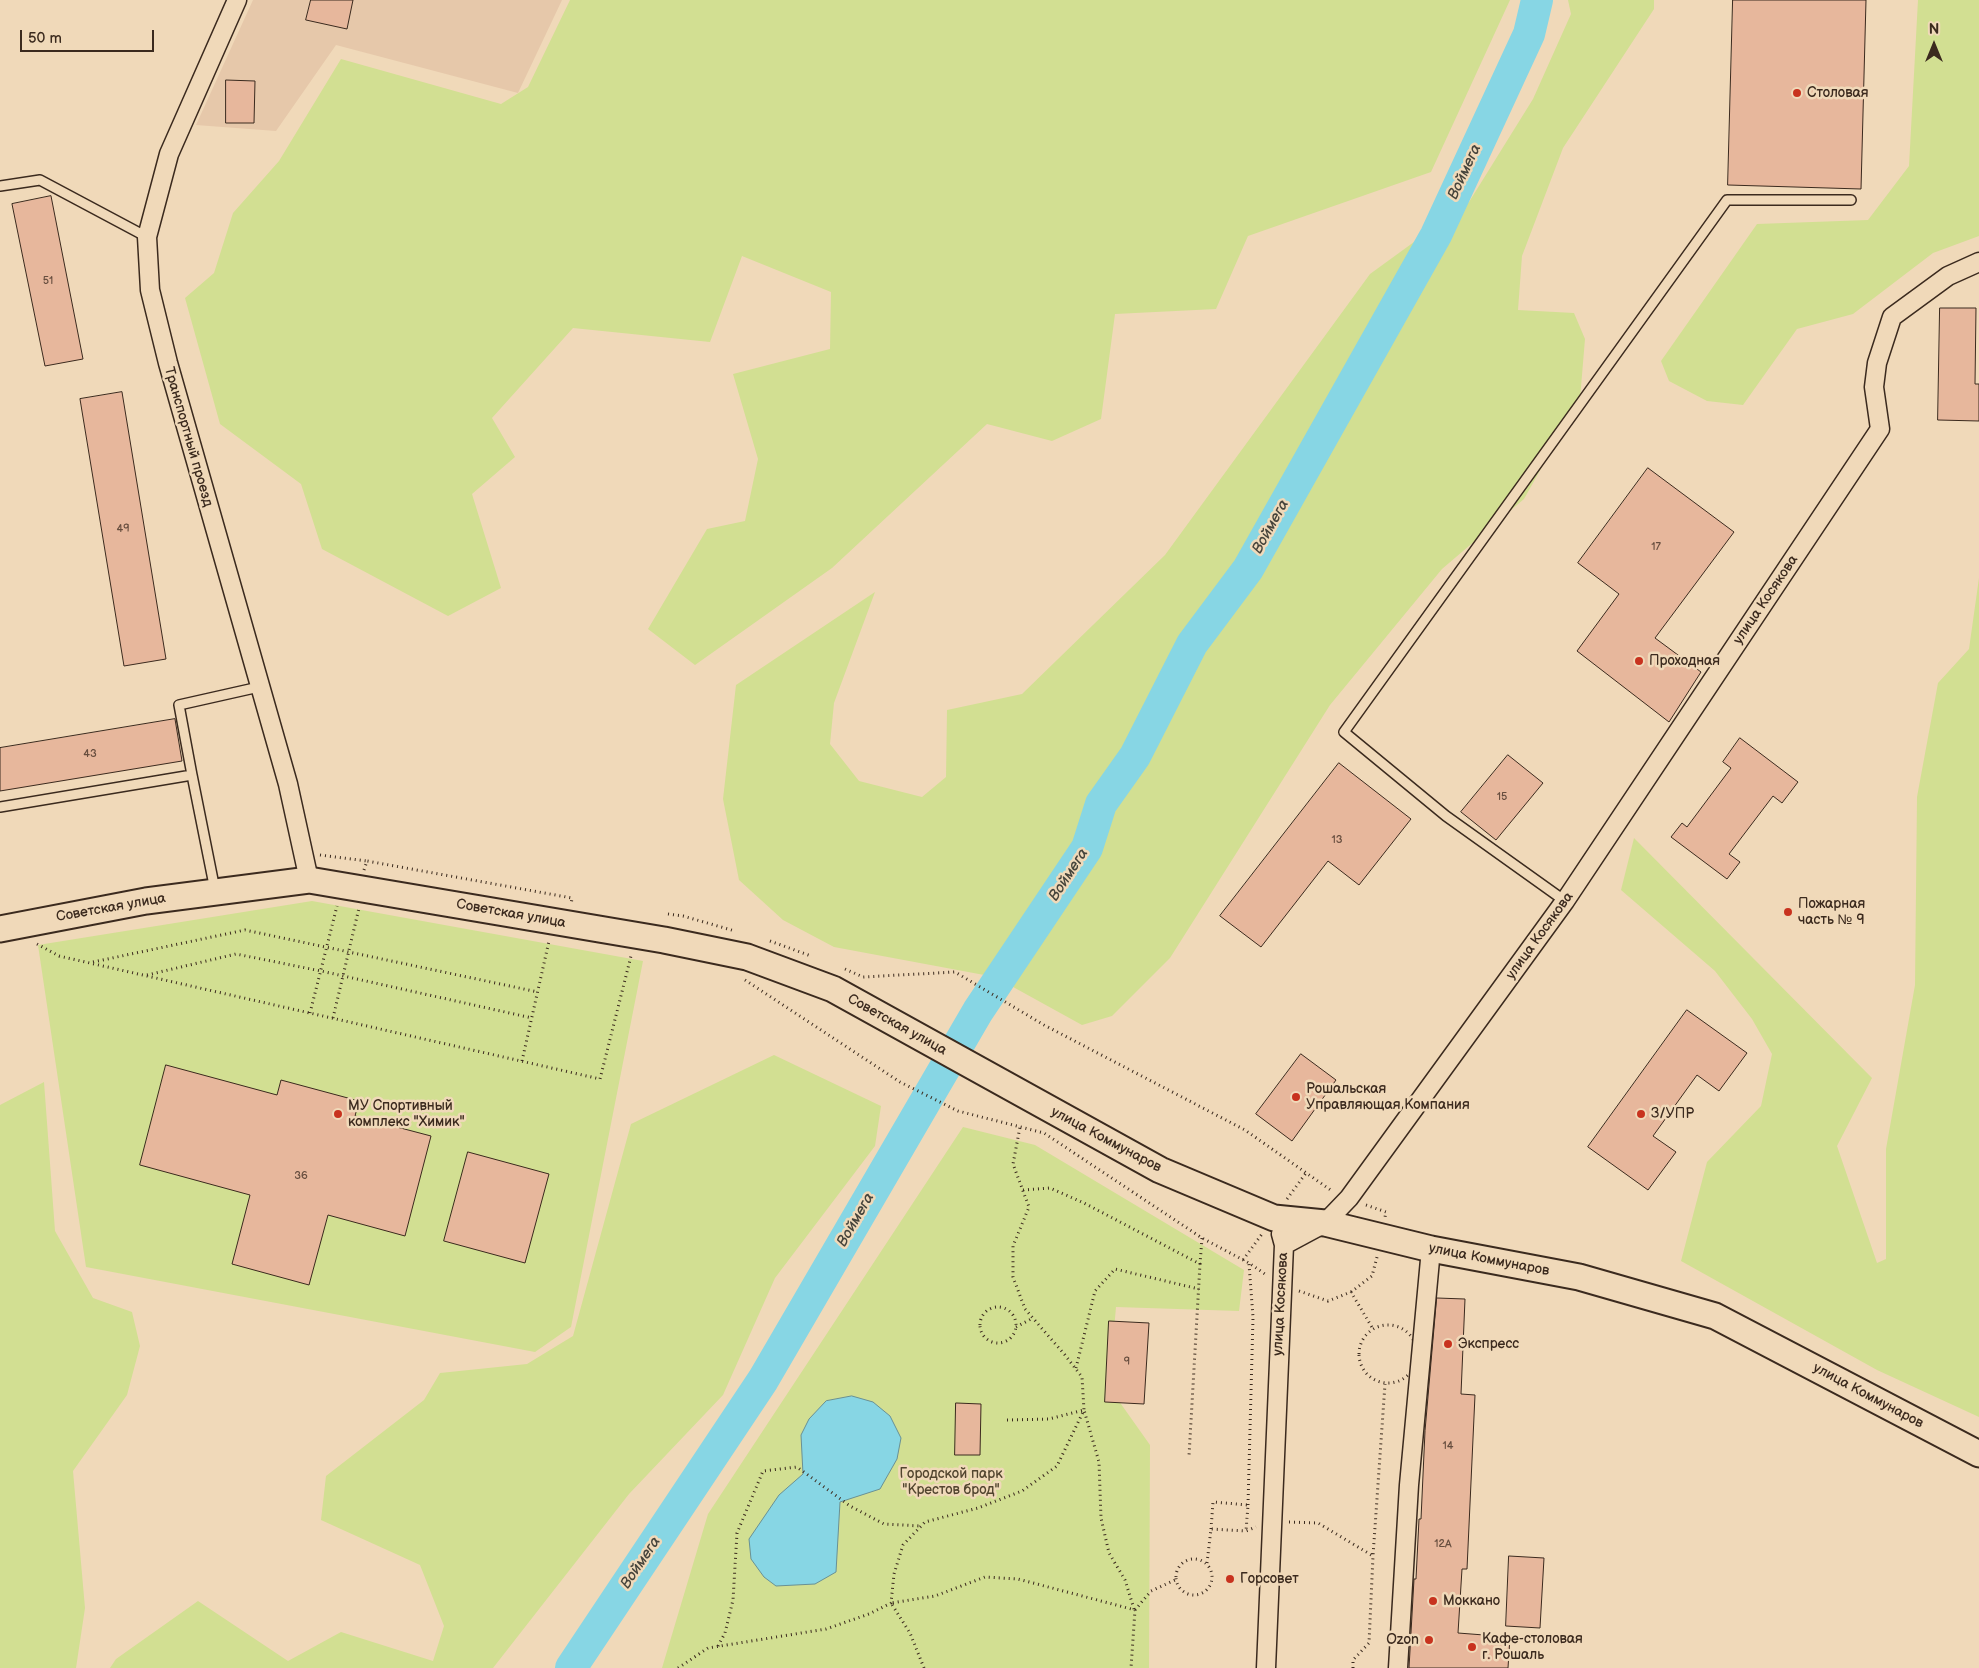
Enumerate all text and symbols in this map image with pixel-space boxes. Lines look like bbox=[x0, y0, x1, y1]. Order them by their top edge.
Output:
scale bar bbox=[22, 20, 156, 52]
north arrow bbox=[1909, 20, 1959, 70]
text: N bbox=[1929, 21, 1939, 38]
text: 50 m bbox=[28, 29, 62, 48]
place label: Столовая bbox=[1807, 85, 1869, 101]
marker: Столовая bbox=[1791, 87, 1803, 99]
water label: Воймега bbox=[1444, 141, 1486, 203]
house number: 51 bbox=[43, 274, 53, 288]
street label: Транспортный проезд bbox=[160, 365, 216, 509]
water label: Воймега bbox=[1249, 497, 1293, 557]
house number: 49 bbox=[116, 522, 130, 536]
house number: 17 bbox=[1651, 540, 1661, 554]
street label: улица Косякова bbox=[1730, 552, 1802, 648]
place label: Проходная bbox=[1649, 653, 1720, 669]
marker: Проходная bbox=[1633, 655, 1645, 667]
house number: 43 bbox=[83, 747, 97, 761]
house number: 15 bbox=[1497, 790, 1507, 804]
house number: 13 bbox=[1331, 833, 1343, 847]
water label: Воймега bbox=[1045, 845, 1093, 905]
street label: улица Косякова bbox=[1503, 889, 1577, 983]
street label: Советская улица bbox=[55, 890, 167, 926]
street label: Советская улица bbox=[455, 896, 567, 932]
place label: Пожарная часть № 9 bbox=[1798, 896, 1865, 929]
marker: Пожарная часть № 9 bbox=[1782, 906, 1794, 918]
street label: Советская улица bbox=[844, 991, 950, 1059]
place label: Рошальская Управляющая Компания bbox=[1306, 1081, 1470, 1114]
marker: Рошальская Управляющая Компания bbox=[1290, 1091, 1302, 1103]
place label: МУ Спортивный комплекс "Химик" bbox=[348, 1098, 465, 1130]
street label: улица Коммунаров bbox=[1048, 1104, 1164, 1176]
place label: З/УПР bbox=[1651, 1106, 1694, 1122]
marker: МУ Спортивный комплекс "Химик" bbox=[332, 1108, 344, 1120]
marker: З/УПР bbox=[1635, 1108, 1647, 1120]
house number: 36 bbox=[294, 1169, 308, 1183]
water label: Воймега bbox=[833, 1190, 879, 1250]
street label: улица Коммунаров bbox=[1427, 1240, 1551, 1280]
street label: улица Косякова bbox=[1270, 1252, 1292, 1356]
place label: Экспресс bbox=[1458, 1336, 1519, 1352]
marker: Экспресс bbox=[1442, 1338, 1454, 1350]
house number: 9 bbox=[1124, 1355, 1130, 1369]
street label: улица Коммунаров bbox=[1810, 1360, 1926, 1432]
house number: 14 bbox=[1443, 1439, 1453, 1453]
park label: Городской парк "Крестов брод" bbox=[899, 1466, 1003, 1498]
water label: Воймега bbox=[617, 1534, 665, 1592]
house number: 12А bbox=[1434, 1537, 1452, 1551]
place label: Горсовет bbox=[1240, 1571, 1299, 1587]
marker: Горсовет bbox=[1224, 1573, 1236, 1585]
place label: Моккано bbox=[1443, 1593, 1500, 1609]
marker: Моккано bbox=[1427, 1595, 1439, 1607]
place label: Кафе-столовая г. Рошаль bbox=[1482, 1631, 1583, 1664]
place label: Ozon bbox=[1386, 1632, 1419, 1648]
marker: Ozon bbox=[1423, 1634, 1435, 1646]
marker: Кафе-столовая г. Рошаль bbox=[1466, 1641, 1478, 1653]

